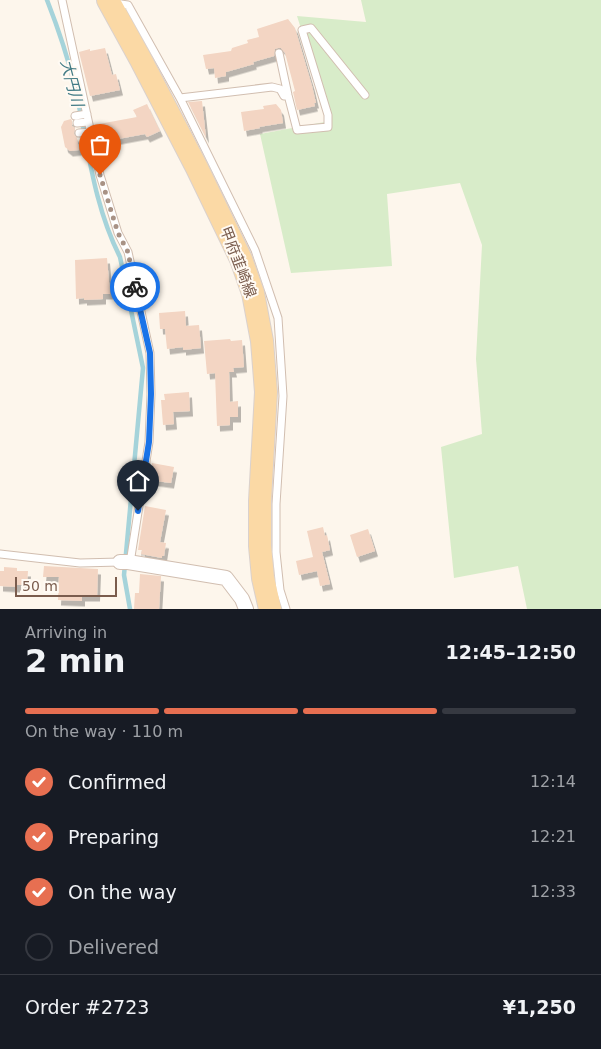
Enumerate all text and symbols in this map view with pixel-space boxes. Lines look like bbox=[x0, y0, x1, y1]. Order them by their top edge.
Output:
water label: 大円川 bbox=[57, 57, 88, 111]
pin bbox=[79, 124, 121, 175]
icon: bag bbox=[86, 131, 114, 159]
street label: 甲府韮崎線 bbox=[216, 224, 260, 300]
courier bbox=[110, 262, 160, 312]
icon: bike bbox=[121, 273, 149, 301]
pin bbox=[117, 460, 159, 511]
icon: home bbox=[124, 467, 152, 495]
scale bar bbox=[15, 574, 118, 597]
text: 50 m bbox=[22, 578, 58, 594]
text: Arriving in bbox=[25, 623, 107, 642]
text: 12:45–12:50 bbox=[446, 641, 576, 663]
text: 2 min bbox=[25, 642, 126, 680]
text: On the way · 110 m bbox=[25, 722, 183, 741]
icon: check bbox=[25, 768, 53, 796]
text: Confirmed bbox=[68, 771, 167, 793]
text: 12:14 bbox=[530, 772, 576, 791]
icon: check bbox=[25, 823, 53, 851]
text: Preparing bbox=[68, 826, 159, 848]
text: 12:21 bbox=[530, 827, 576, 846]
icon: check bbox=[25, 878, 53, 906]
text: On the way bbox=[68, 881, 177, 903]
text: 12:33 bbox=[530, 882, 576, 901]
text: Delivered bbox=[68, 936, 159, 958]
text: Order #2723 bbox=[25, 996, 149, 1018]
text: ¥1,250 bbox=[503, 996, 576, 1018]

